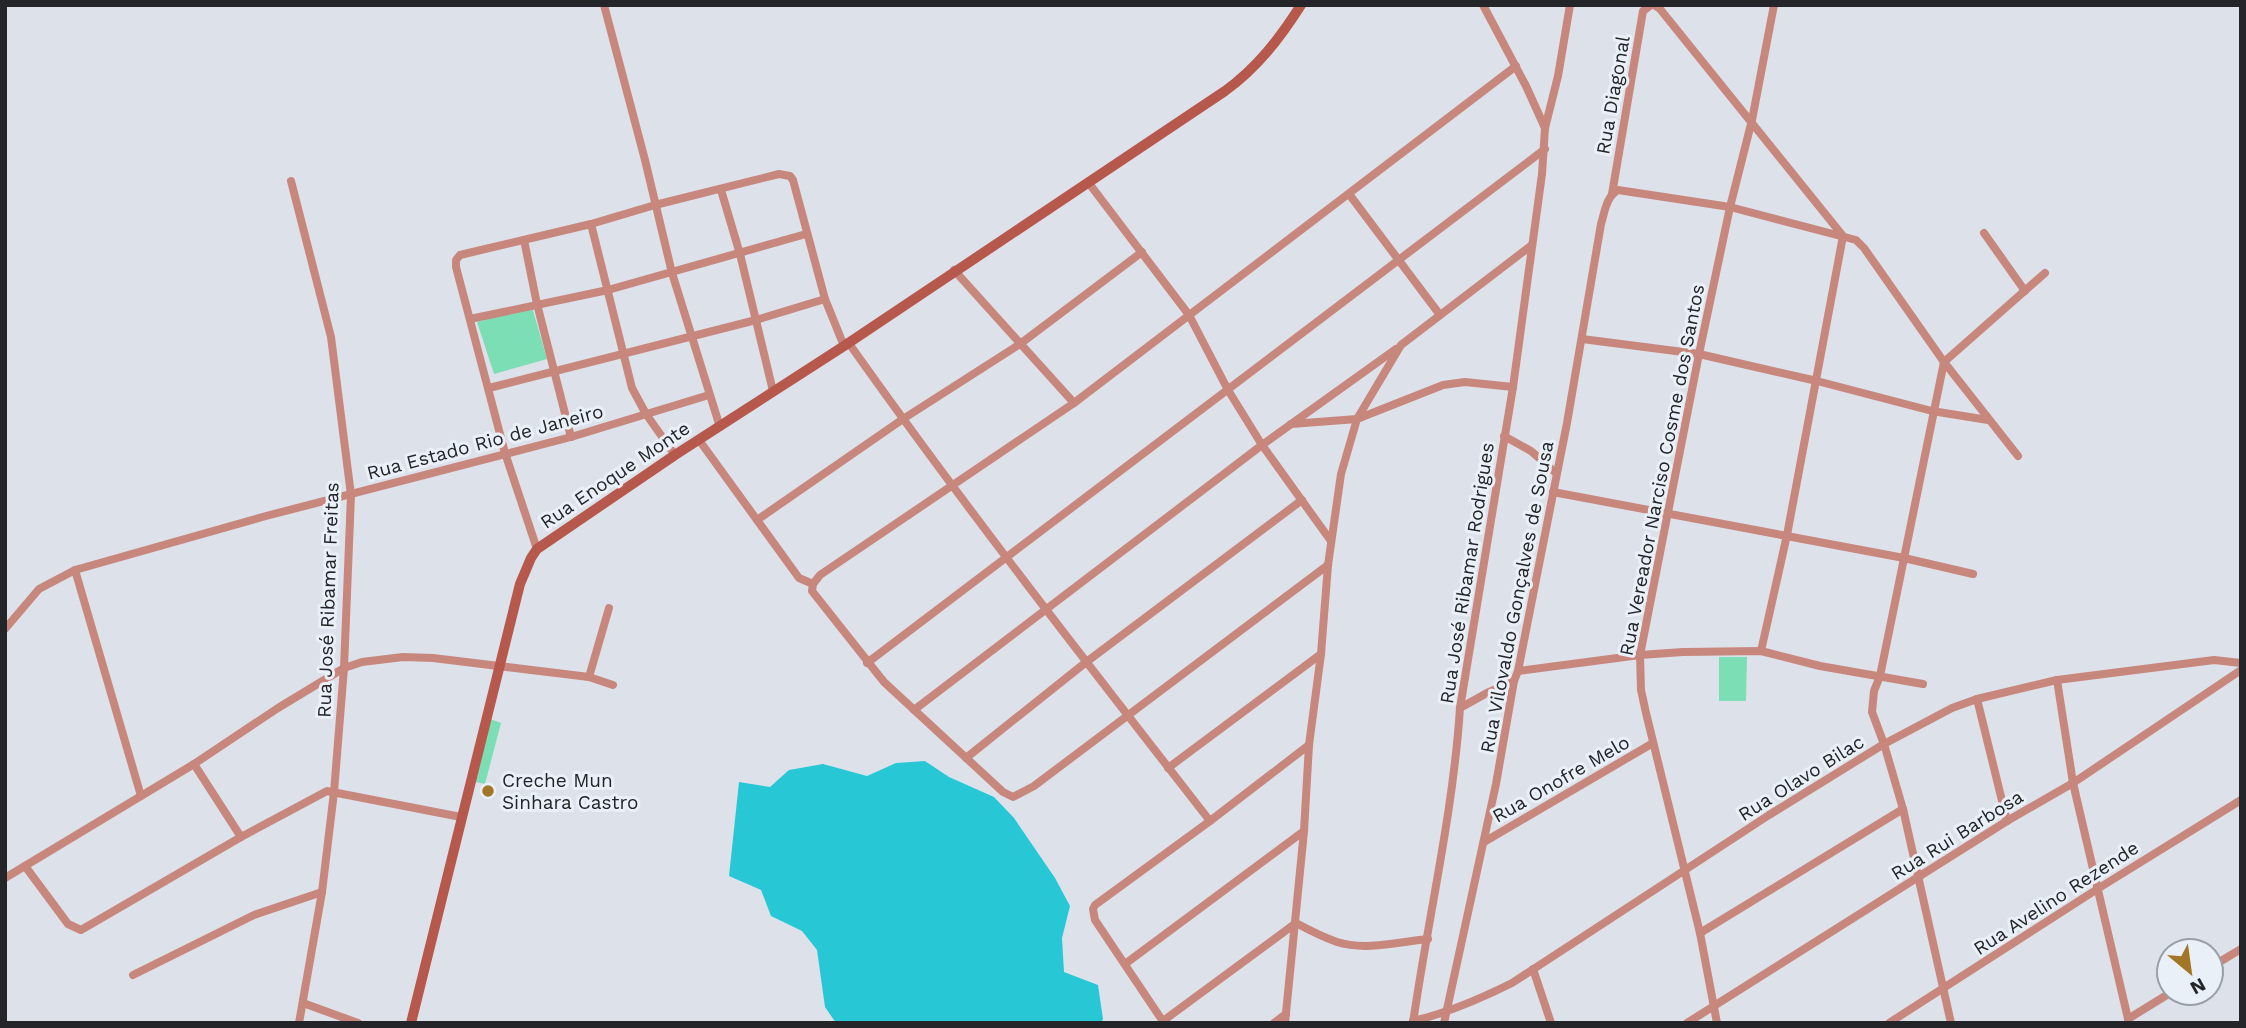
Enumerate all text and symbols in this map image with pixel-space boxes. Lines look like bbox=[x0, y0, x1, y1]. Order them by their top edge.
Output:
street label: Rua Diagonal bbox=[1591, 34, 1635, 156]
street label: Rua Vereador Narciso Cosme dos Santos bbox=[1615, 282, 1709, 658]
street label: Rua Estado Rio de Janeiro bbox=[364, 399, 606, 485]
street label: Rua Enoque Monte bbox=[536, 416, 694, 534]
street label: Rua Vilovaldo Gonçalves de Sousa bbox=[1475, 439, 1559, 755]
street label: Rua José Ribamar Rodrigues bbox=[1435, 441, 1499, 705]
street label: Rua José Ribamar Freitas bbox=[312, 482, 344, 718]
street label: Rua Onofre Melo bbox=[1488, 730, 1634, 828]
street label: Rua Olavo Bilac bbox=[1734, 730, 1868, 826]
place label: Creche Mun Sinhara Castro bbox=[502, 769, 638, 814]
marker: Creche Mun Sinhara Castro bbox=[480, 783, 496, 799]
street label: Rua Rui Barbosa bbox=[1887, 785, 2028, 885]
street label: Rua Avelino Rezende bbox=[1969, 836, 2143, 960]
north arrow bbox=[2155, 937, 2225, 1007]
text: N bbox=[2186, 973, 2210, 1000]

